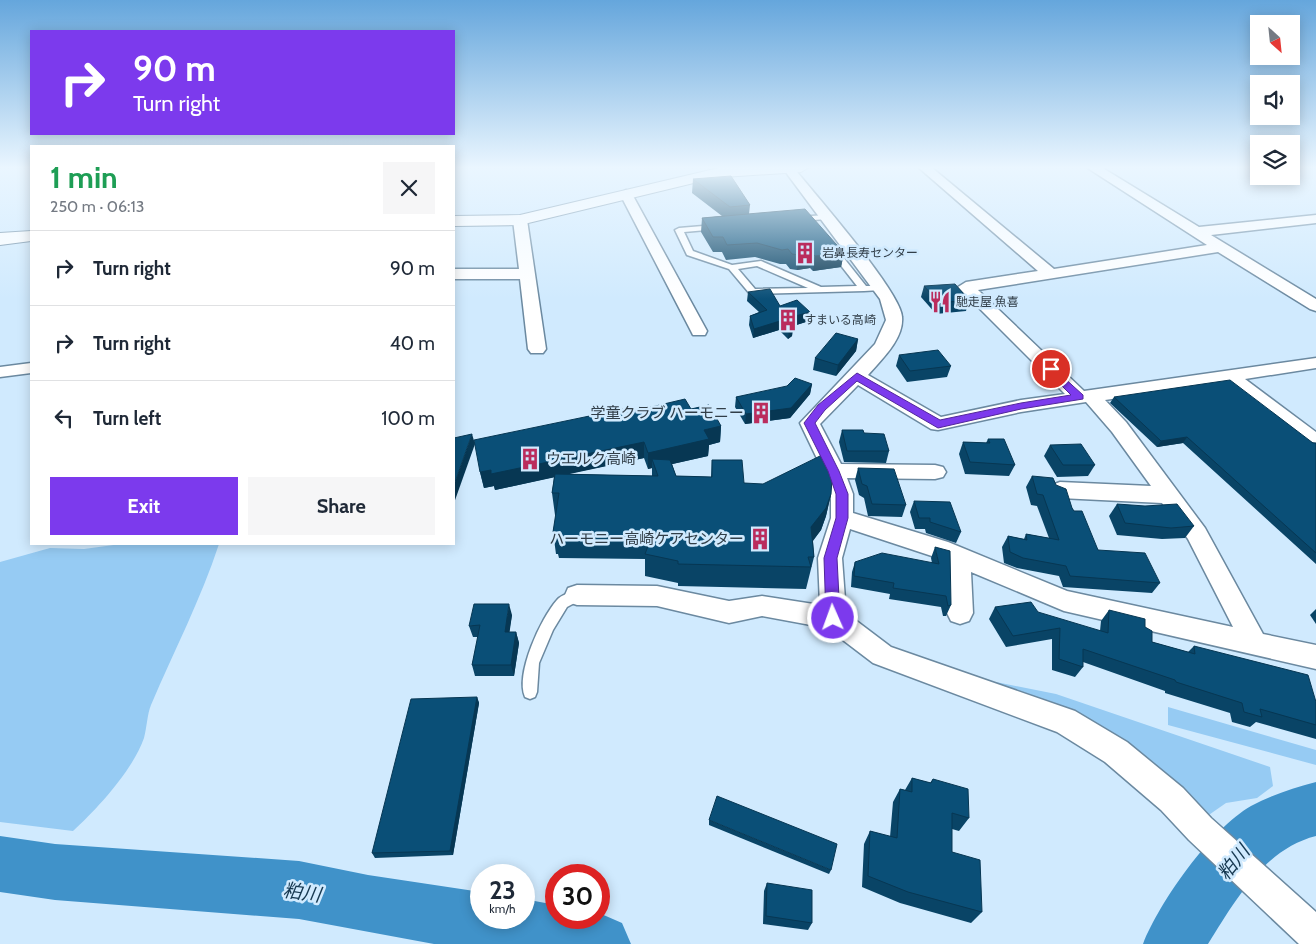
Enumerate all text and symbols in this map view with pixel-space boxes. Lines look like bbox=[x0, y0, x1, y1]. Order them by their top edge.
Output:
north arrow bbox=[1250, 15, 1300, 65]
map controls bbox=[1250, 15, 1300, 185]
text: 90 m bbox=[133, 47, 216, 90]
icon: right bbox=[50, 50, 115, 115]
button: sound bbox=[1250, 75, 1300, 125]
text: Turn right bbox=[133, 90, 220, 117]
button: layers bbox=[1250, 135, 1300, 185]
text: 1 min bbox=[50, 159, 118, 196]
button: close bbox=[383, 162, 435, 214]
text: 250 m · 06:13 bbox=[50, 197, 144, 216]
building icon: 岩鼻長寿センター bbox=[792, 240, 818, 266]
place label: 岩鼻長寿センター bbox=[822, 245, 918, 260]
icon: right bbox=[50, 254, 78, 282]
text: Turn right bbox=[93, 257, 171, 280]
text: 90 m bbox=[390, 257, 435, 280]
restaurant icon: 馳走屋 魚喜 bbox=[927, 289, 953, 315]
place label: 馳走屋 魚喜 bbox=[956, 294, 1019, 309]
building icon: すまいる高崎 bbox=[775, 307, 801, 333]
place label: すまいる高崎 bbox=[804, 312, 876, 327]
icon: right bbox=[50, 329, 78, 357]
text: Turn right bbox=[93, 332, 171, 355]
text: 40 m bbox=[390, 332, 435, 355]
pin bbox=[1030, 348, 1072, 390]
icon: arrive bbox=[1037, 355, 1065, 383]
building icon: 学童クラブ ハーモニー bbox=[748, 400, 774, 426]
icon: left bbox=[50, 404, 78, 432]
place label: 学童クラブ ハーモニー bbox=[591, 404, 744, 422]
text: Turn left bbox=[93, 407, 161, 430]
text: 100 m bbox=[381, 407, 435, 430]
building icon: ウエルク高崎 bbox=[517, 446, 543, 472]
place label: ウエルク高崎 bbox=[546, 450, 636, 468]
button: Exit bbox=[50, 477, 238, 535]
button: Share bbox=[248, 477, 435, 535]
building icon: ハーモニー高崎ケアセンター bbox=[747, 526, 773, 552]
place label: ハーモニー高崎ケアセンター bbox=[549, 530, 744, 548]
position arrow bbox=[806, 591, 858, 643]
water label: 粕川 bbox=[1212, 839, 1256, 884]
speed limit sign: 30 bbox=[545, 864, 610, 929]
text: 23 bbox=[489, 875, 516, 905]
water label: 粕川 bbox=[282, 878, 324, 907]
text: km/h bbox=[489, 901, 516, 916]

